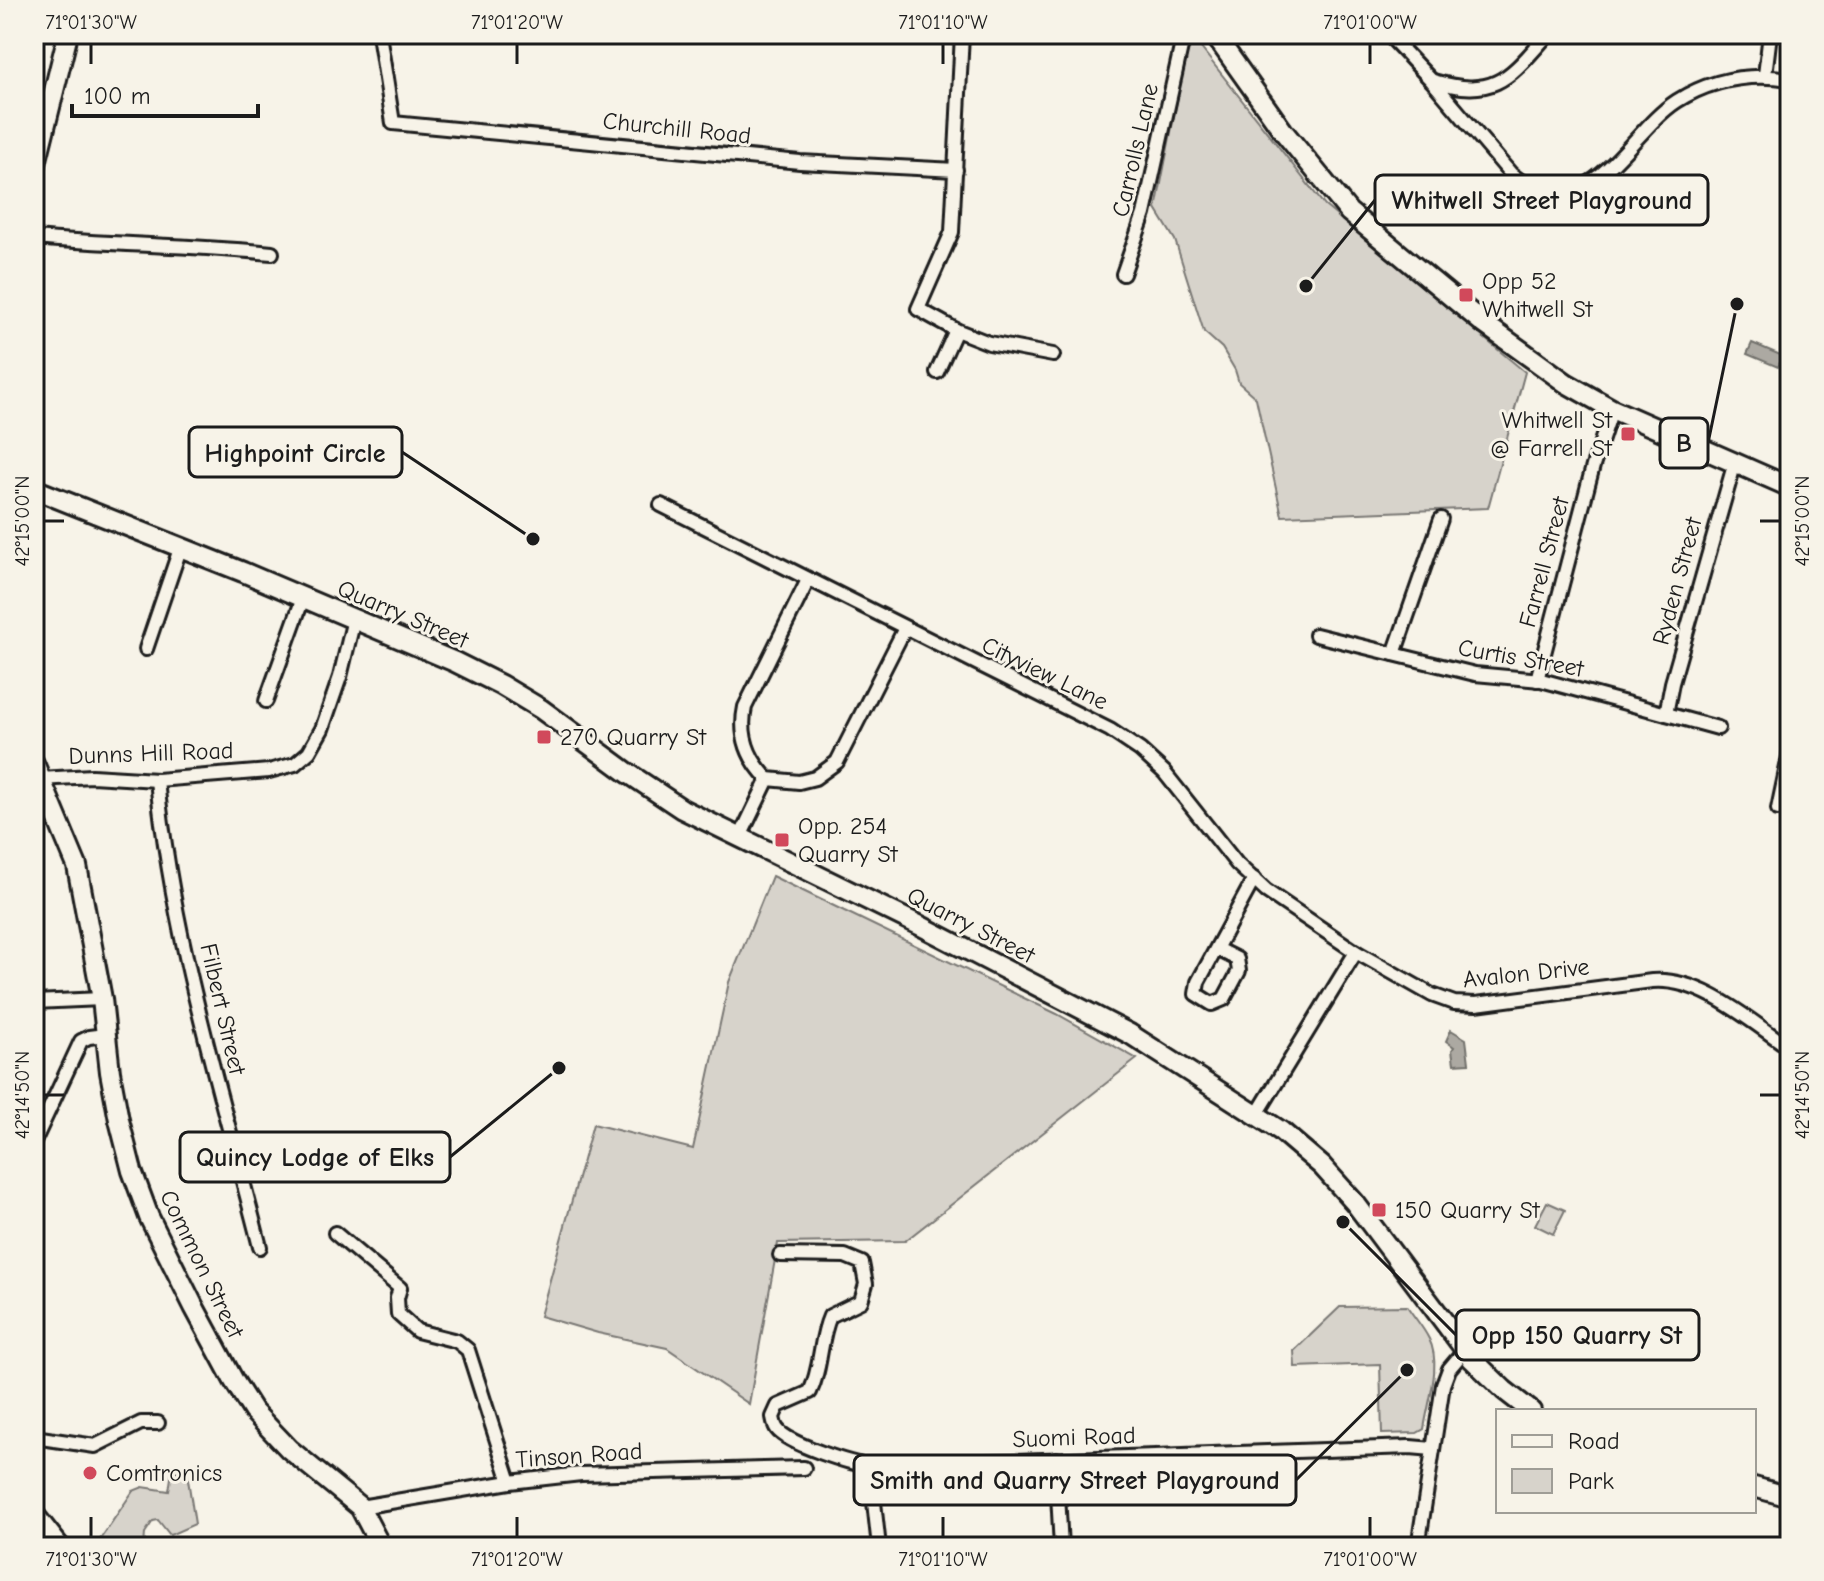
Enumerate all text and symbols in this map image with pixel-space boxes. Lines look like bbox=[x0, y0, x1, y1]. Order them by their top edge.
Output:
text: 71°01'30"W bbox=[45, 11, 137, 34]
text: 71°01'20"W bbox=[471, 11, 564, 34]
text: 71°01'10"W bbox=[898, 11, 988, 34]
text: 71°01'00"W bbox=[1323, 11, 1417, 34]
scale bar bbox=[72, 68, 258, 118]
street label: Carrolls Lane bbox=[1106, 80, 1164, 220]
text: 100 m bbox=[84, 82, 151, 110]
street label: Churchill Road bbox=[601, 106, 753, 150]
callout: Whitwell Street Playground bbox=[1375, 175, 1708, 225]
text: Whitwell Street Playground bbox=[1392, 186, 1692, 216]
place label: Opp 52 Whitwell St bbox=[1482, 267, 1594, 323]
marker: Opp 52 Whitwell St bbox=[1457, 286, 1475, 304]
place label: Whitwell St @ Farrell St bbox=[1490, 406, 1613, 462]
callout: B bbox=[1660, 418, 1708, 468]
marker: Whitwell St @ Farrell St bbox=[1619, 425, 1637, 443]
callout: Highpoint Circle bbox=[189, 427, 402, 477]
text: B bbox=[1676, 429, 1692, 459]
text: Highpoint Circle bbox=[205, 439, 386, 469]
text: 42°15'00"N bbox=[11, 476, 34, 566]
text: 42°15'00"N bbox=[1791, 476, 1814, 566]
street label: Farrell Street bbox=[1513, 493, 1575, 630]
street label: Ryden Street bbox=[1647, 513, 1708, 648]
street label: Quarry Street bbox=[333, 574, 474, 655]
street label: Cityview Lane bbox=[977, 630, 1113, 716]
street label: Curtis Street bbox=[1456, 633, 1587, 683]
place label: 270 Quarry St bbox=[560, 723, 707, 751]
marker: 270 Quarry St bbox=[535, 728, 553, 746]
street label: Dunns Hill Road bbox=[68, 736, 234, 770]
place label: Opp. 254 Quarry St bbox=[798, 812, 899, 868]
marker: Opp. 254 Quarry St bbox=[773, 831, 791, 849]
street label: Quarry Street bbox=[902, 881, 1041, 970]
street label: Filbert Street bbox=[194, 941, 252, 1078]
street label: Avalon Drive bbox=[1461, 952, 1591, 994]
text: 42°14'50"N bbox=[11, 1051, 34, 1139]
text: 42°14'50"N bbox=[1791, 1051, 1814, 1139]
callout: Quincy Lodge of Elks bbox=[180, 1132, 450, 1182]
text: Quincy Lodge of Elks bbox=[196, 1143, 434, 1173]
street label: Common Street bbox=[154, 1185, 250, 1344]
place label: 150 Quarry St bbox=[1395, 1196, 1541, 1224]
marker: 150 Quarry St bbox=[1370, 1201, 1388, 1219]
callout: Opp 150 Quarry St bbox=[1456, 1310, 1699, 1360]
text: Opp 150 Quarry St bbox=[1472, 1321, 1683, 1351]
legend bbox=[1496, 1409, 1756, 1513]
street label: Suomi Road bbox=[1012, 1421, 1136, 1453]
text: Road bbox=[1568, 1427, 1620, 1455]
street label: Tinson Road bbox=[515, 1437, 643, 1473]
callout: Smith and Quarry Street Playground bbox=[854, 1455, 1296, 1505]
place label: Comtronics bbox=[106, 1459, 222, 1487]
marker: Comtronics bbox=[81, 1464, 99, 1482]
text: Smith and Quarry Street Playground bbox=[870, 1466, 1280, 1496]
text: Park bbox=[1568, 1467, 1614, 1495]
text: 71°01'30"W bbox=[45, 1548, 137, 1571]
text: 71°01'20"W bbox=[471, 1548, 564, 1571]
text: 71°01'10"W bbox=[898, 1548, 988, 1571]
text: 71°01'00"W bbox=[1323, 1548, 1417, 1571]

